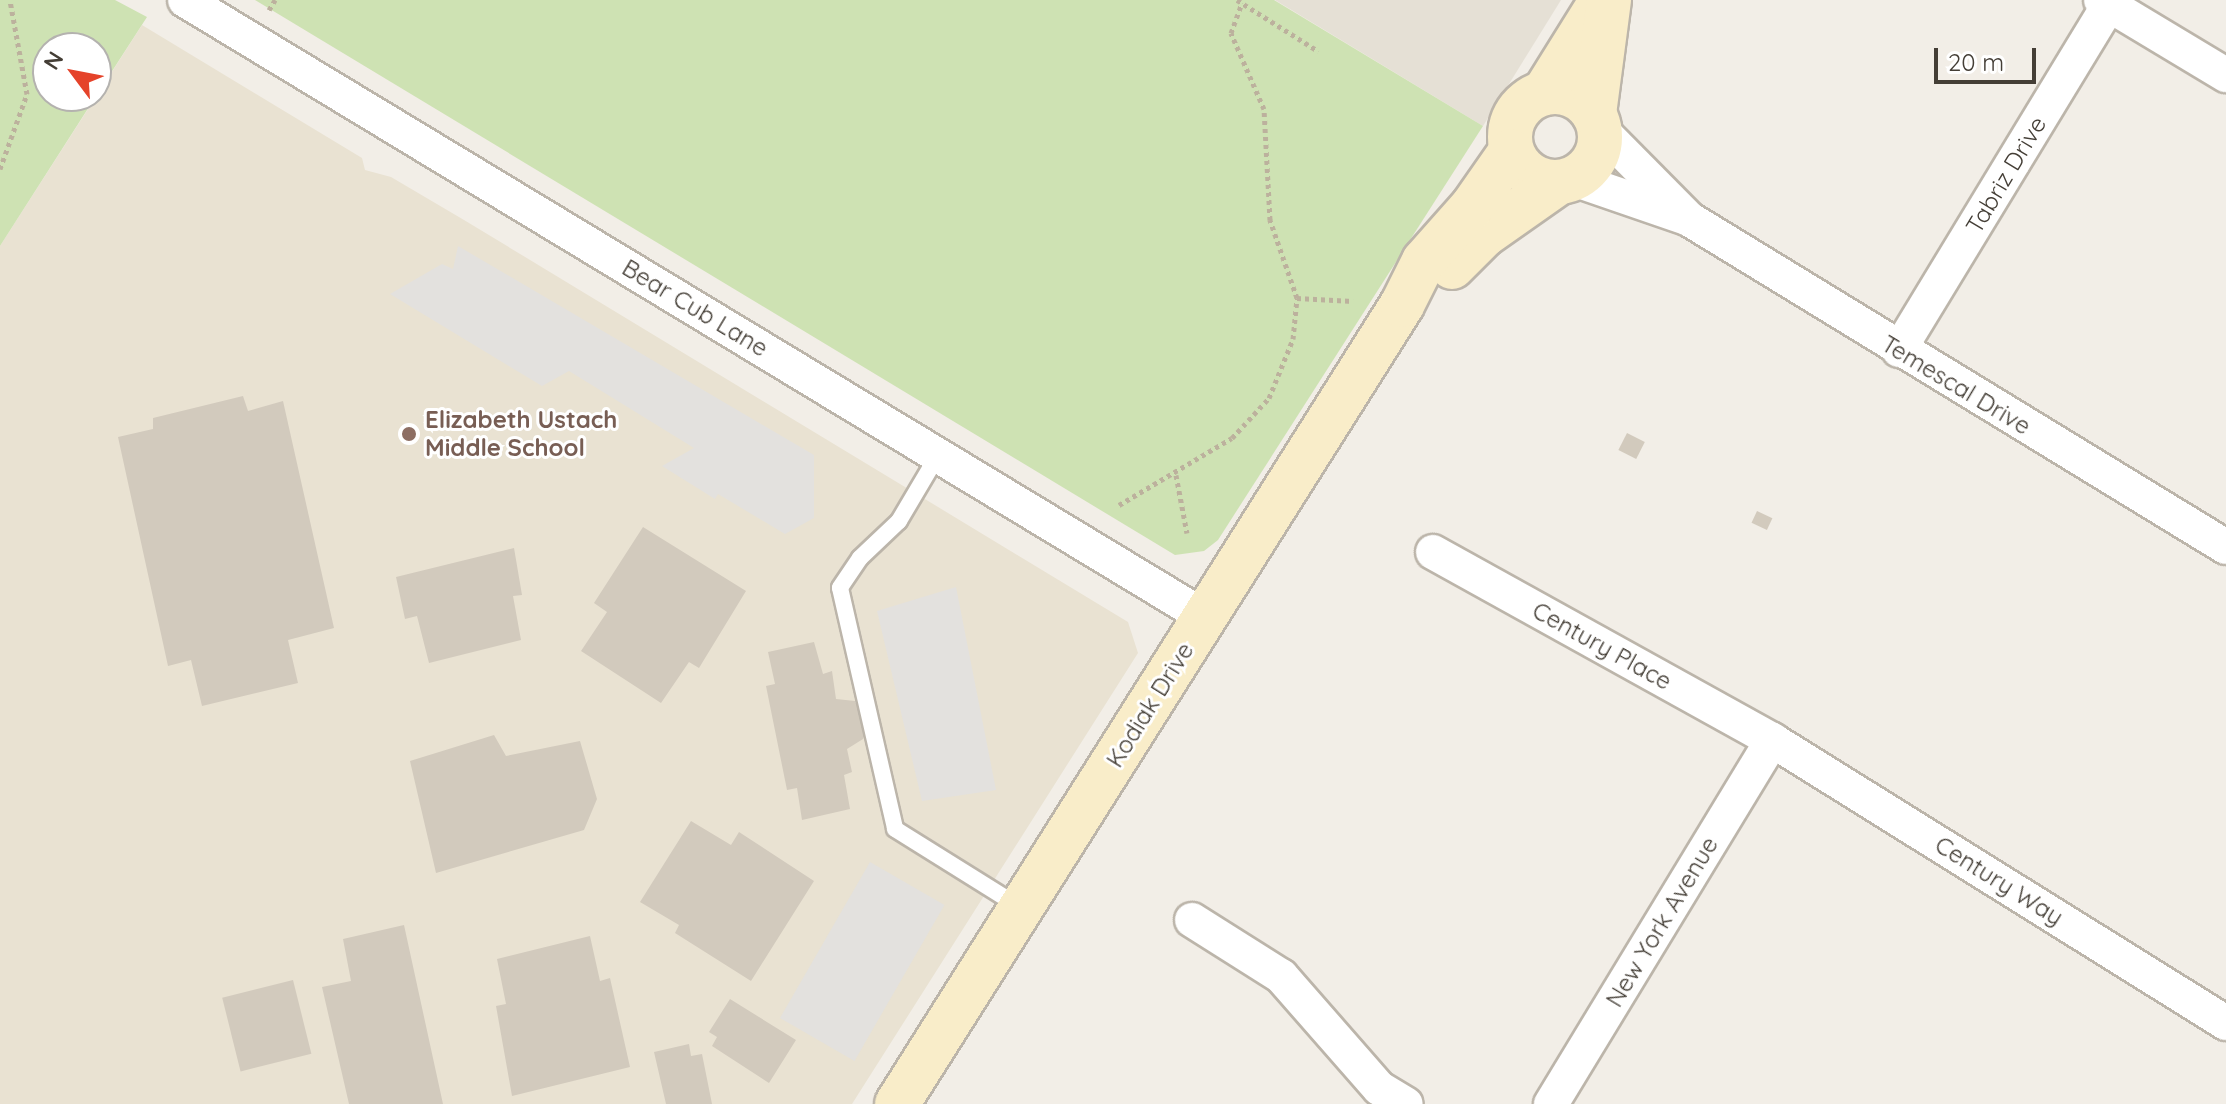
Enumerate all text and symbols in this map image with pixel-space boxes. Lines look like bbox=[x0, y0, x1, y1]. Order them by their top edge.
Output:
north arrow bbox=[32, 32, 112, 112]
scale bar bbox=[1938, 32, 2040, 82]
text: N bbox=[37, 46, 69, 75]
text: 20 m bbox=[1948, 47, 2004, 77]
street label: Tabriz Drive bbox=[1960, 111, 2052, 239]
street label: Bear Cub Lane bbox=[617, 253, 773, 363]
street label: Temescal Drive bbox=[1876, 329, 2036, 441]
place label: Elizabeth Ustach Middle School bbox=[425, 406, 617, 462]
marker: Elizabeth Ustach Middle School bbox=[400, 425, 418, 443]
street label: Century Place bbox=[1527, 596, 1677, 696]
street label: Kodiak Drive bbox=[1100, 637, 1200, 773]
street label: Century Way bbox=[1930, 830, 2068, 932]
street label: New York Avenue bbox=[1600, 832, 1724, 1012]

